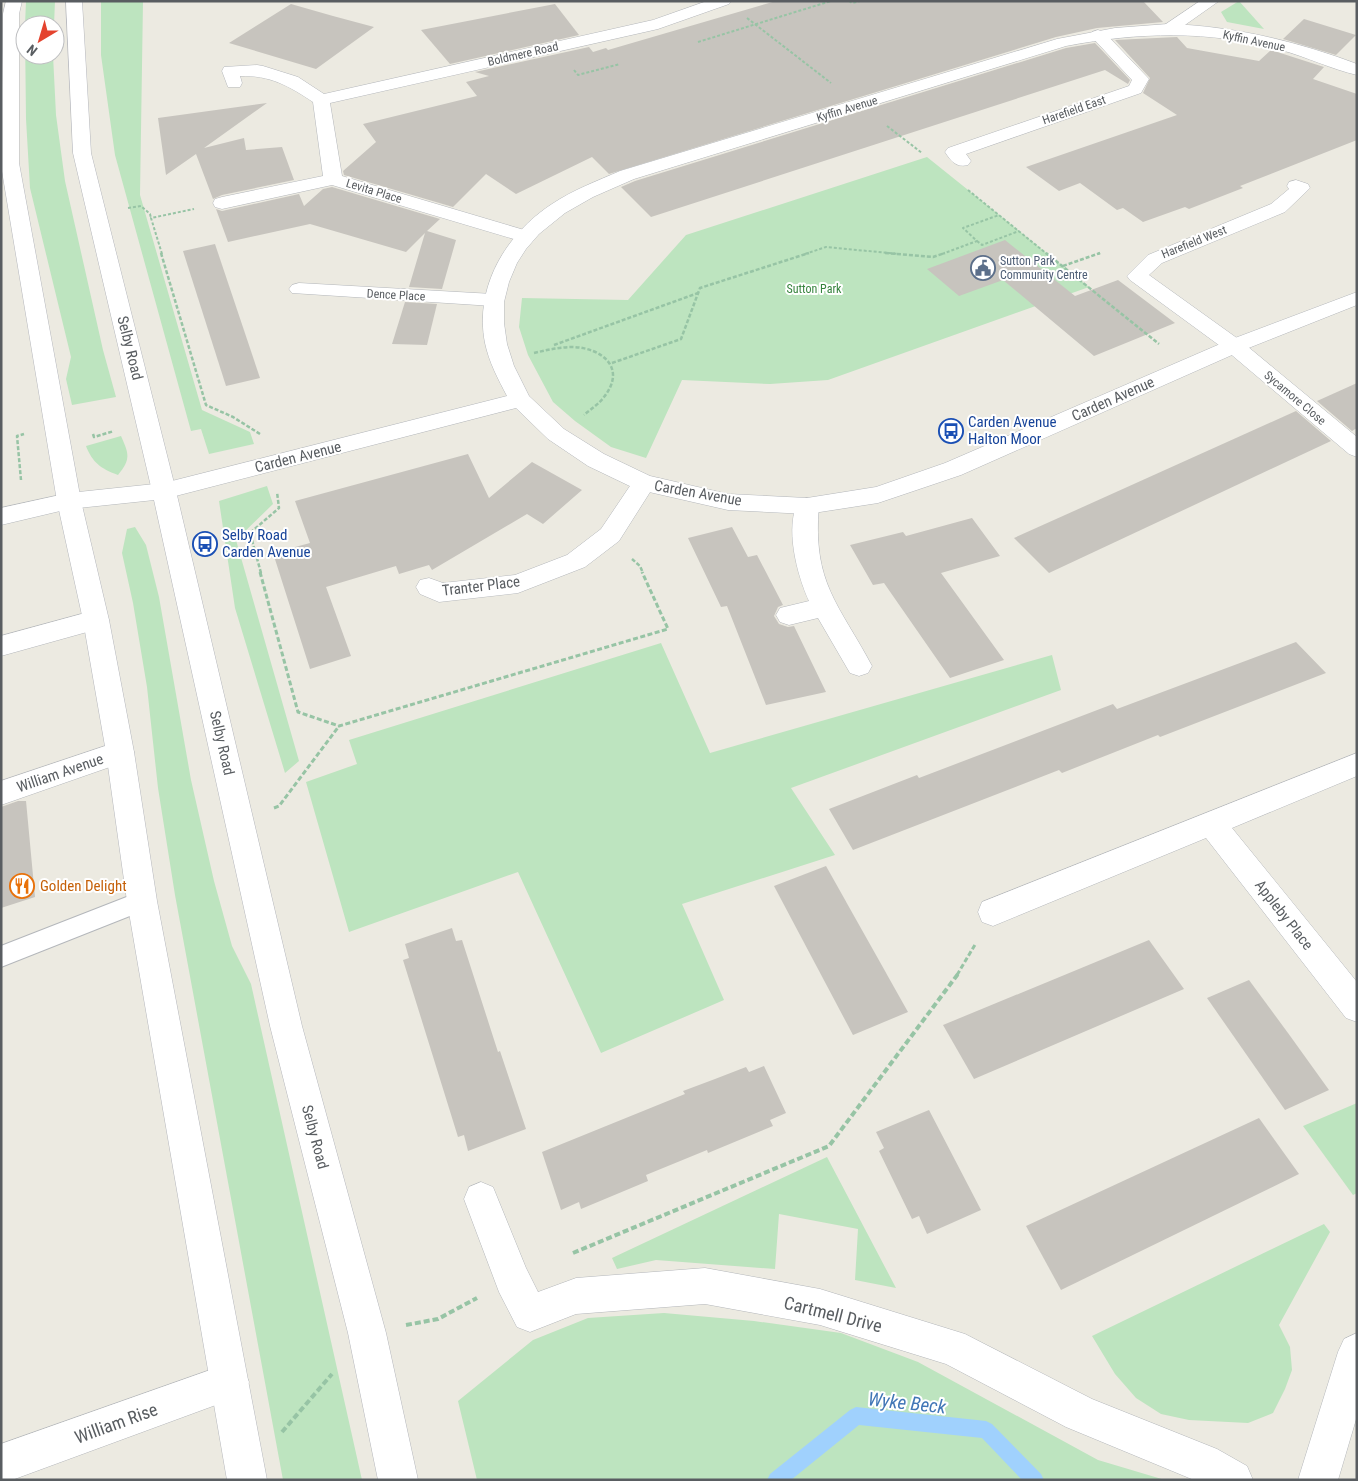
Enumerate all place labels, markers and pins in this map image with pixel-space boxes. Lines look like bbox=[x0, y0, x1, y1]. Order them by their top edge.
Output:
place label: Sutton Park Community Centre bbox=[1000, 254, 1088, 282]
public building icon: Sutton Park Community Centre bbox=[970, 255, 996, 281]
place label: Carden Avenue Halton Moor bbox=[968, 413, 1056, 448]
bus stop icon: Carden Avenue Halton Moor bbox=[938, 418, 964, 444]
place label: Selby Road Carden Avenue bbox=[222, 526, 310, 561]
bus stop icon: Selby Road Carden Avenue bbox=[192, 531, 218, 557]
restaurant icon: Golden Delight bbox=[9, 873, 35, 899]
place label: Golden Delight bbox=[40, 877, 127, 895]

